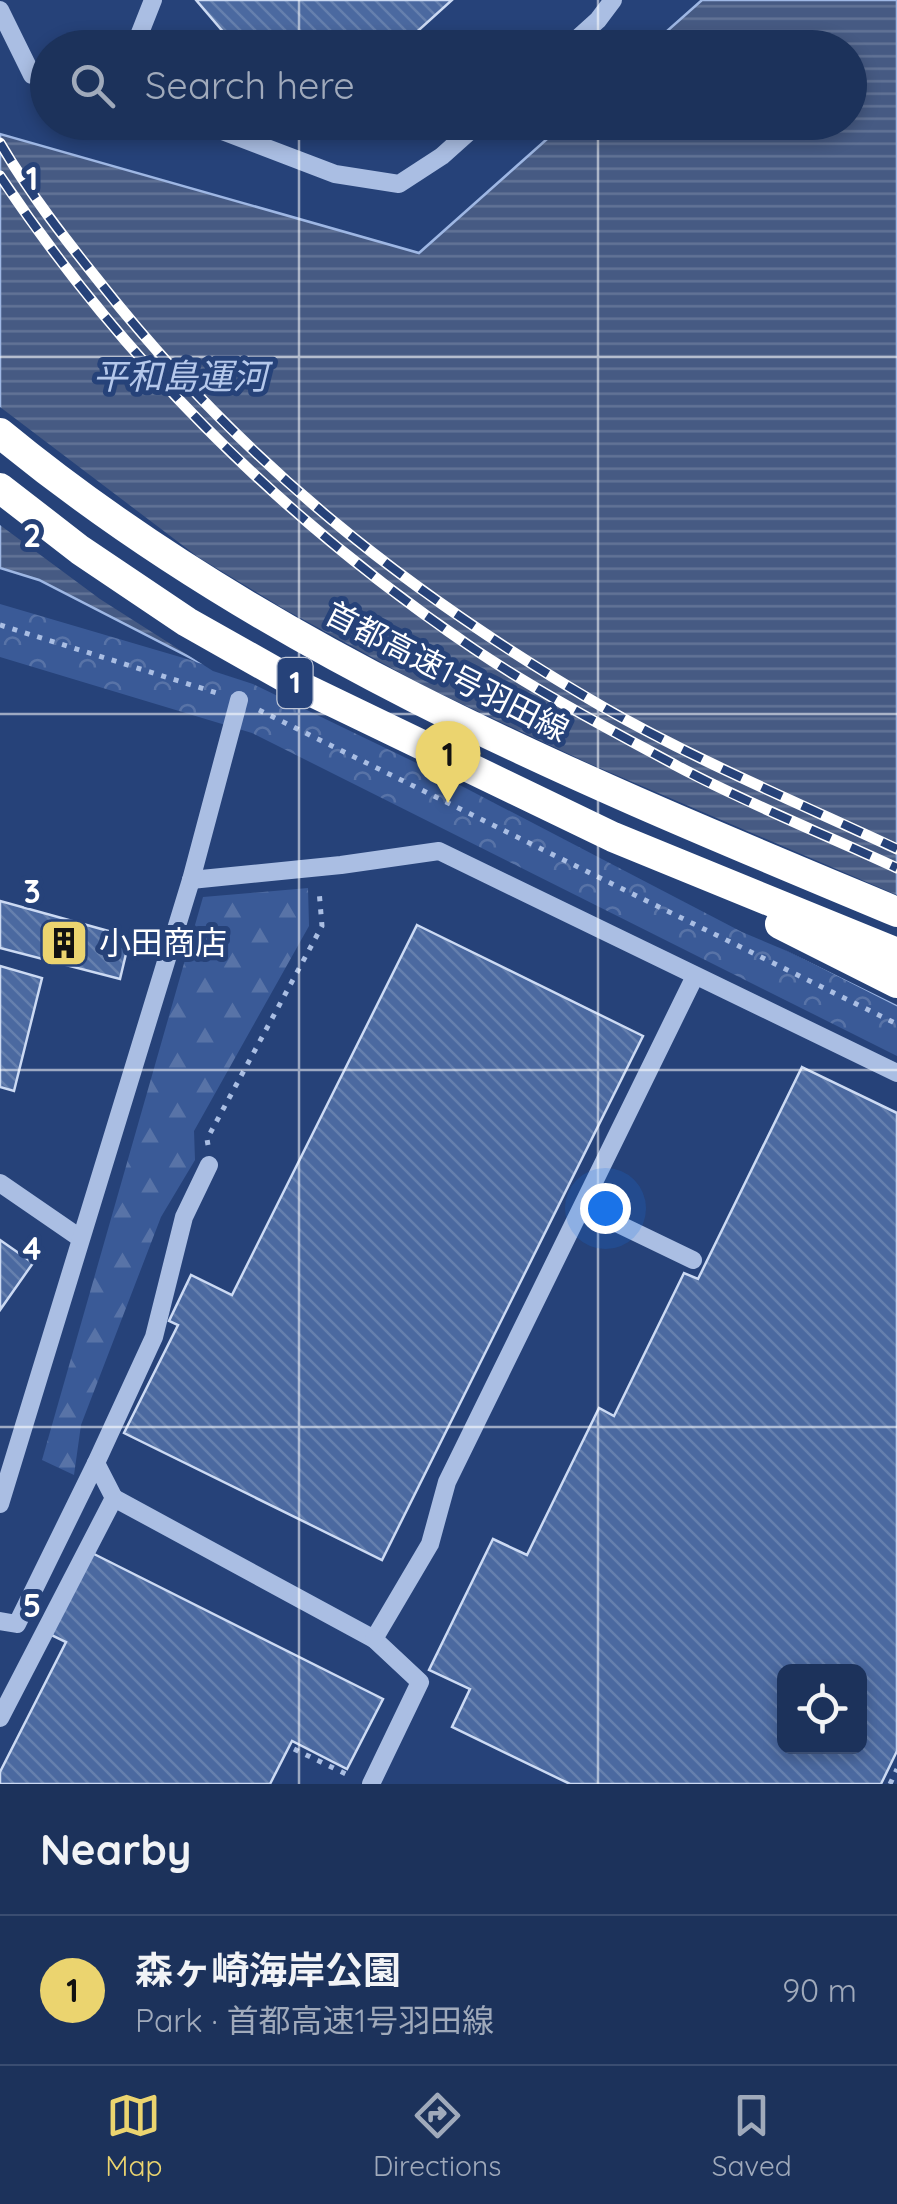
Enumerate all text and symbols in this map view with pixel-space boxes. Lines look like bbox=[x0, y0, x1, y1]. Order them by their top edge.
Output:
search box bbox=[30, 30, 867, 140]
icon: search bbox=[65, 58, 120, 113]
text: Search here bbox=[145, 61, 355, 109]
text: 1 bbox=[26, 158, 38, 198]
water label: 平和島運河 bbox=[92, 354, 273, 398]
text: 2 bbox=[23, 515, 41, 555]
street label: 首都高速1号羽田線 bbox=[319, 592, 576, 750]
road number: 1 bbox=[278, 658, 312, 708]
pin: 1 bbox=[416, 720, 480, 803]
text: 3 bbox=[23, 871, 41, 911]
building icon: 小田商店 bbox=[38, 917, 90, 969]
place label: 小田商店 bbox=[99, 922, 227, 962]
your location bbox=[580, 1183, 631, 1234]
text: 4 bbox=[23, 1228, 42, 1268]
text: 5 bbox=[23, 1585, 41, 1625]
map controls bbox=[777, 1664, 867, 1754]
button: locate bbox=[777, 1664, 867, 1754]
text: Nearby bbox=[40, 1823, 191, 1876]
text: 森ヶ崎海岸公園 bbox=[135, 1946, 401, 1994]
text: 1 bbox=[66, 1970, 79, 2010]
text: 90 m bbox=[782, 1970, 857, 2010]
text: Park · 首都高速1号羽田線 bbox=[135, 2000, 494, 2040]
tab: Map bbox=[105, 2088, 162, 2183]
tab: Directions bbox=[373, 2088, 501, 2183]
tab: Saved bbox=[712, 2088, 792, 2183]

